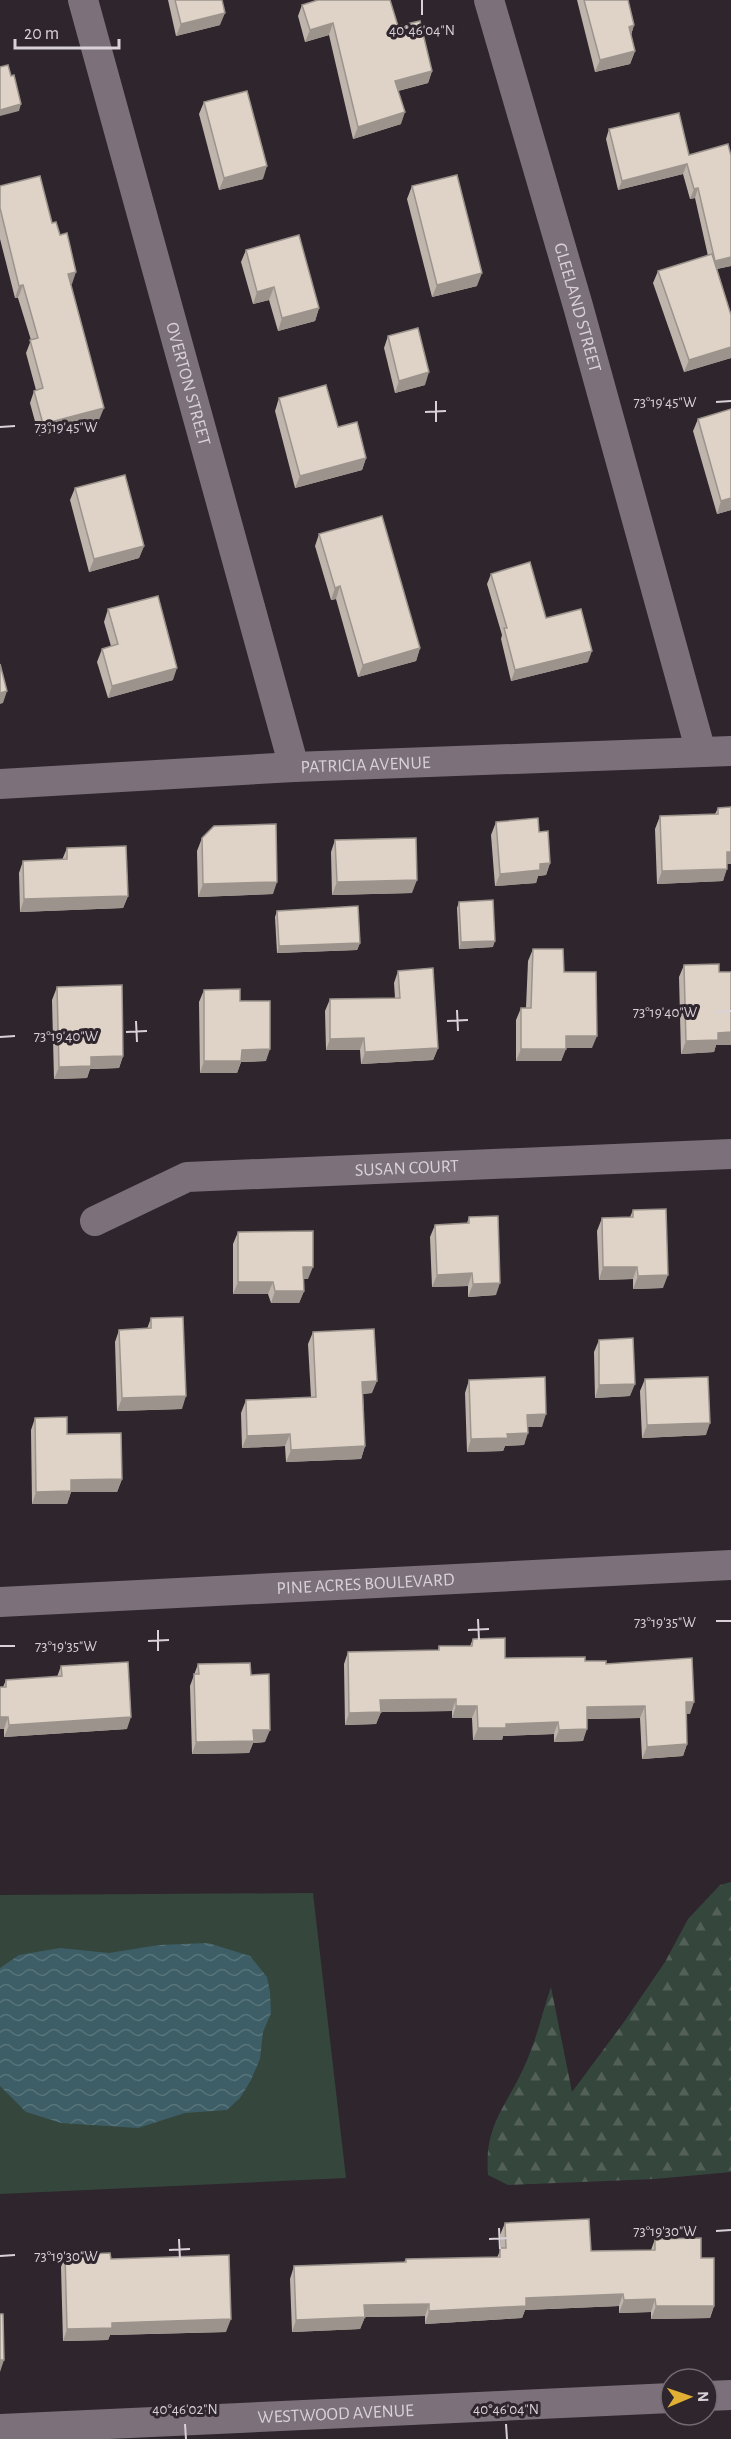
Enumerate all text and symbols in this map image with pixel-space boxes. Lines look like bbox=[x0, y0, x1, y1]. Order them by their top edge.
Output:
scale bar bbox=[15, 12, 118, 50]
text: 40°46'04"N bbox=[389, 23, 455, 38]
text: 20 m bbox=[24, 25, 59, 43]
street label: GLEELAND STREET bbox=[550, 241, 604, 375]
street label: OVERTON STREET bbox=[162, 320, 213, 448]
text: 73°19'45"W bbox=[634, 395, 697, 410]
text: 73°19'45"W bbox=[35, 420, 98, 435]
street label: PATRICIA AVENUE bbox=[300, 754, 431, 777]
text: 73°19'40"W bbox=[633, 1005, 698, 1020]
text: 73°19'40"W bbox=[34, 1029, 99, 1044]
street label: SUSAN COURT bbox=[354, 1158, 459, 1180]
street label: PINE ACRES BOULEVARD bbox=[276, 1571, 455, 1598]
text: 73°19'35"W bbox=[634, 1615, 696, 1630]
text: 73°19'35"W bbox=[35, 1639, 97, 1654]
text: 73°19'30"W bbox=[633, 2224, 697, 2239]
text: 73°19'30"W bbox=[34, 2249, 98, 2264]
north arrow bbox=[659, 2367, 719, 2427]
text: N bbox=[695, 2391, 711, 2402]
text: 40°46'02"N bbox=[152, 2402, 218, 2417]
street label: WESTWOOD AVENUE bbox=[257, 2402, 414, 2427]
text: 40°46'04"N bbox=[473, 2402, 539, 2417]

